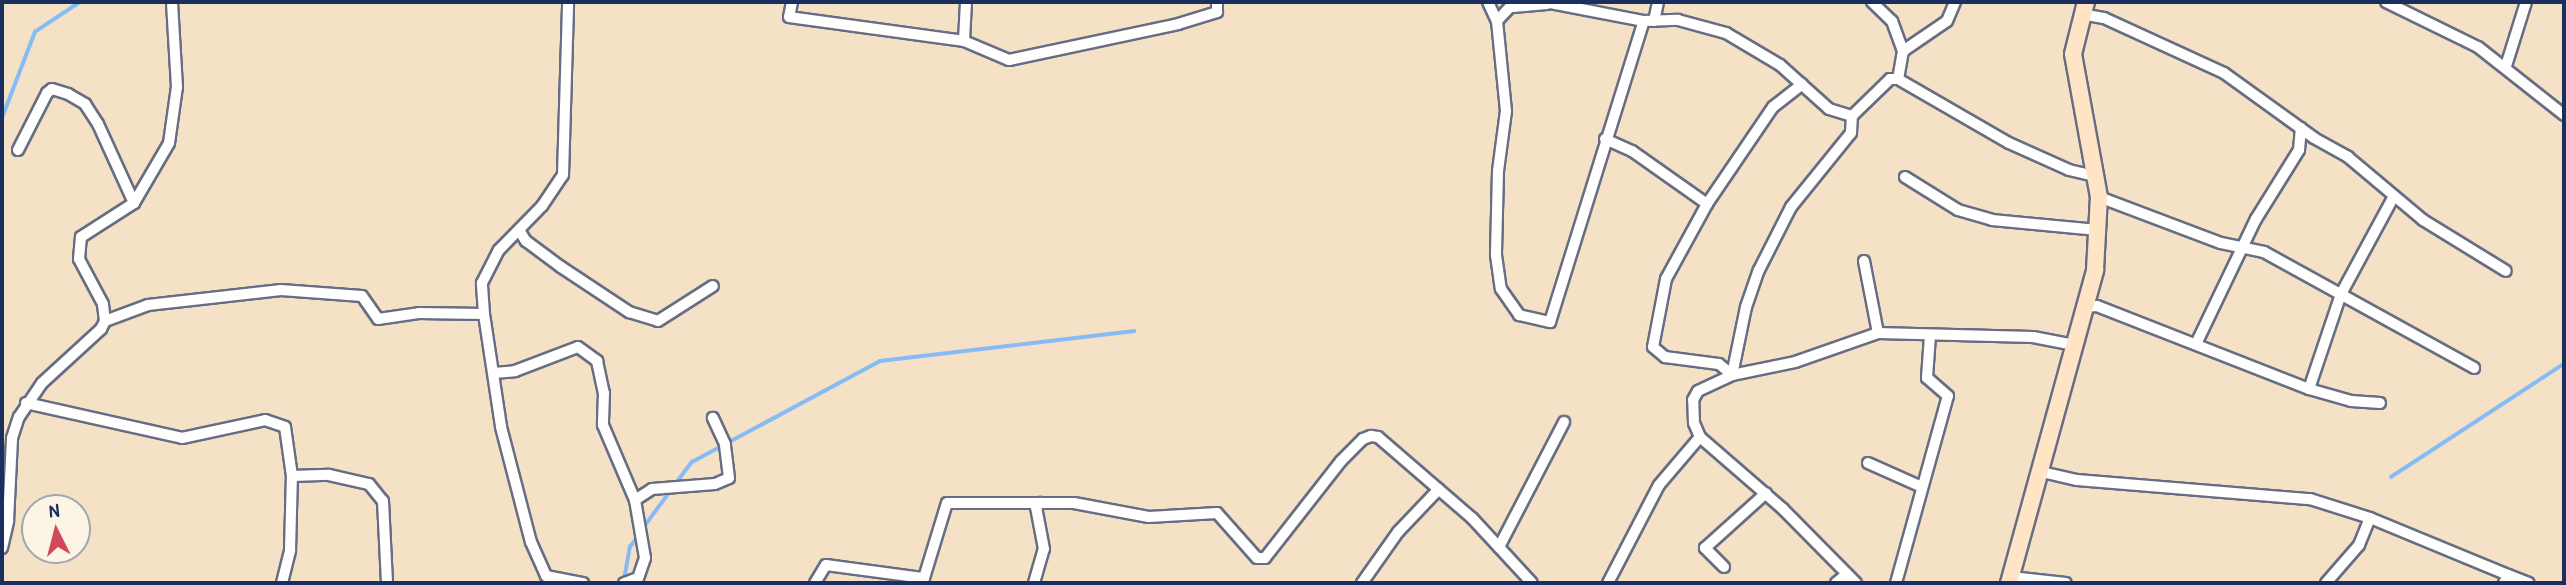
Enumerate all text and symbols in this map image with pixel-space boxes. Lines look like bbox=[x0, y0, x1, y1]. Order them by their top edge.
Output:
north arrow bbox=[21, 494, 91, 564]
text: N bbox=[48, 497, 60, 524]

